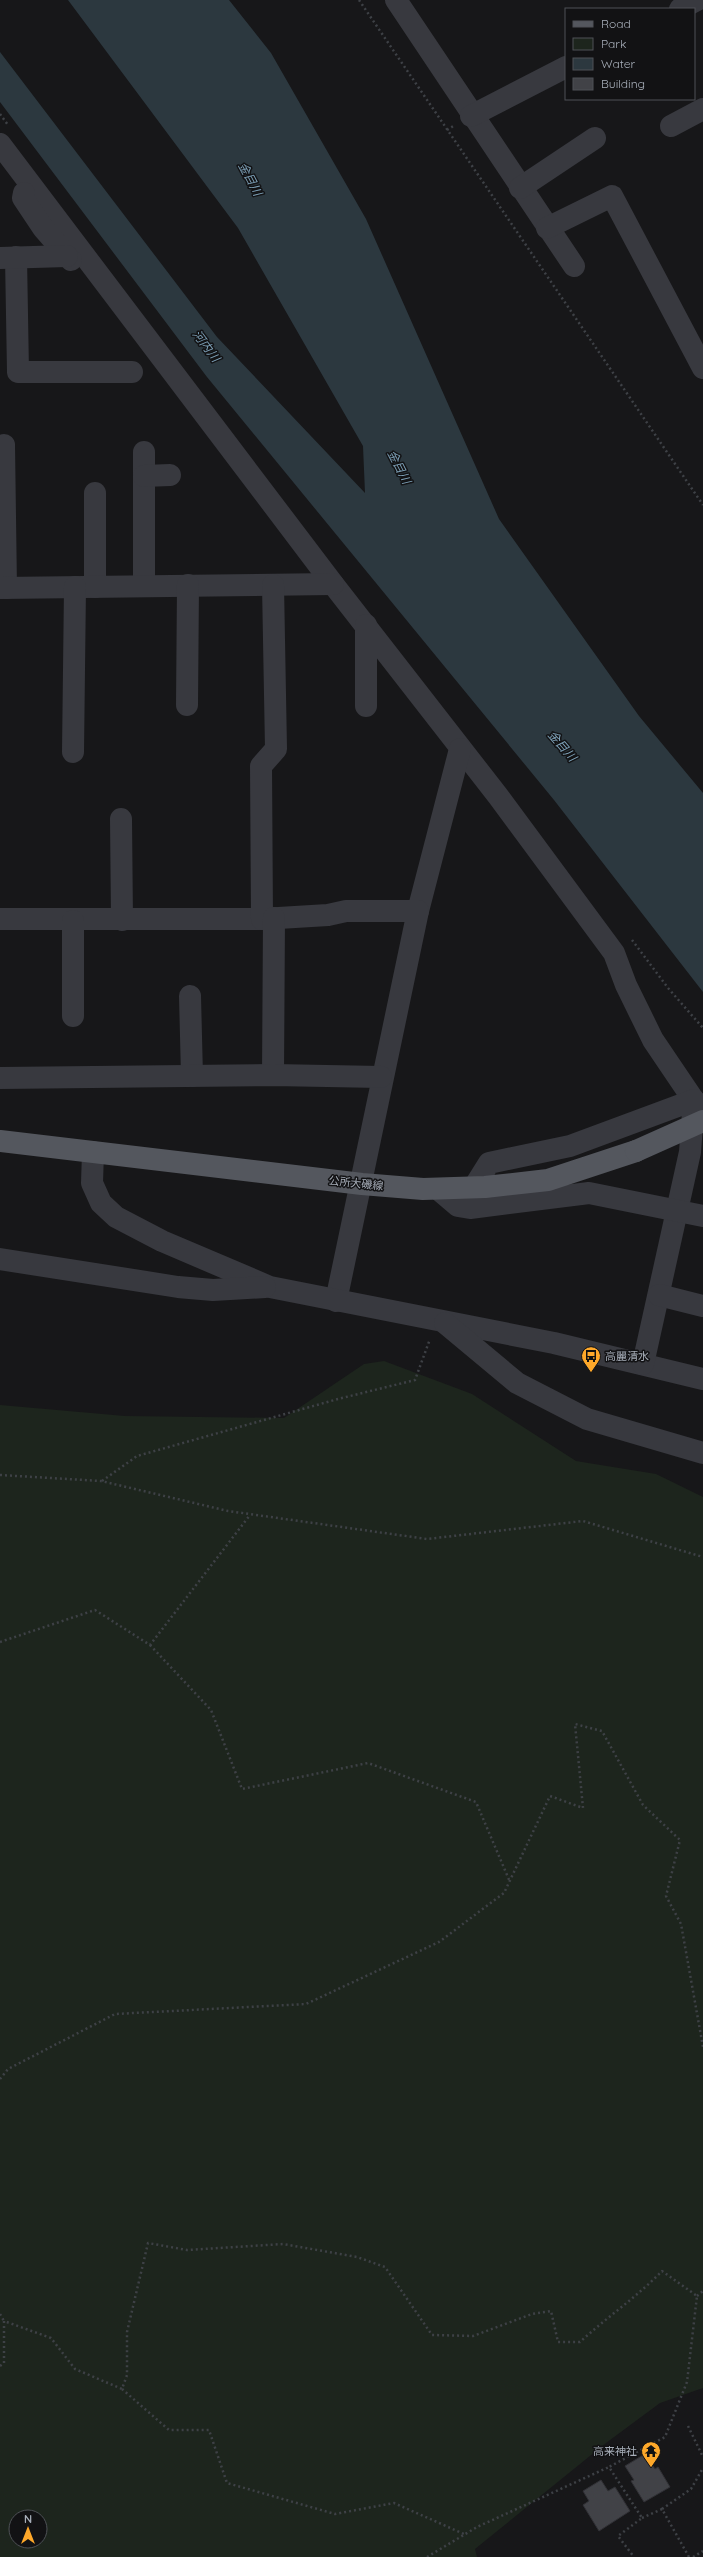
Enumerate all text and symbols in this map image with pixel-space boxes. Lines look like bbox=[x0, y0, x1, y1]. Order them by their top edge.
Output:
legend bbox=[565, 8, 695, 100]
text: Road bbox=[601, 16, 631, 31]
text: Park bbox=[601, 36, 626, 51]
text: Water bbox=[601, 56, 636, 71]
text: Building bbox=[601, 76, 645, 91]
water label: 金目川 bbox=[235, 159, 266, 200]
water label: 河内川 bbox=[190, 327, 224, 366]
water label: 金目川 bbox=[385, 447, 415, 488]
water label: 金目川 bbox=[545, 727, 581, 766]
street label: 公所大磯線 bbox=[328, 1173, 384, 1193]
bus stop icon: 高麗清水 bbox=[580, 1345, 602, 1373]
place label: 高麗清水 bbox=[605, 1349, 649, 1363]
temple icon: 高来神社 bbox=[640, 2440, 662, 2468]
place label: 高来神社 bbox=[593, 2444, 637, 2458]
north arrow bbox=[8, 2509, 48, 2549]
text: N bbox=[24, 2512, 32, 2526]

